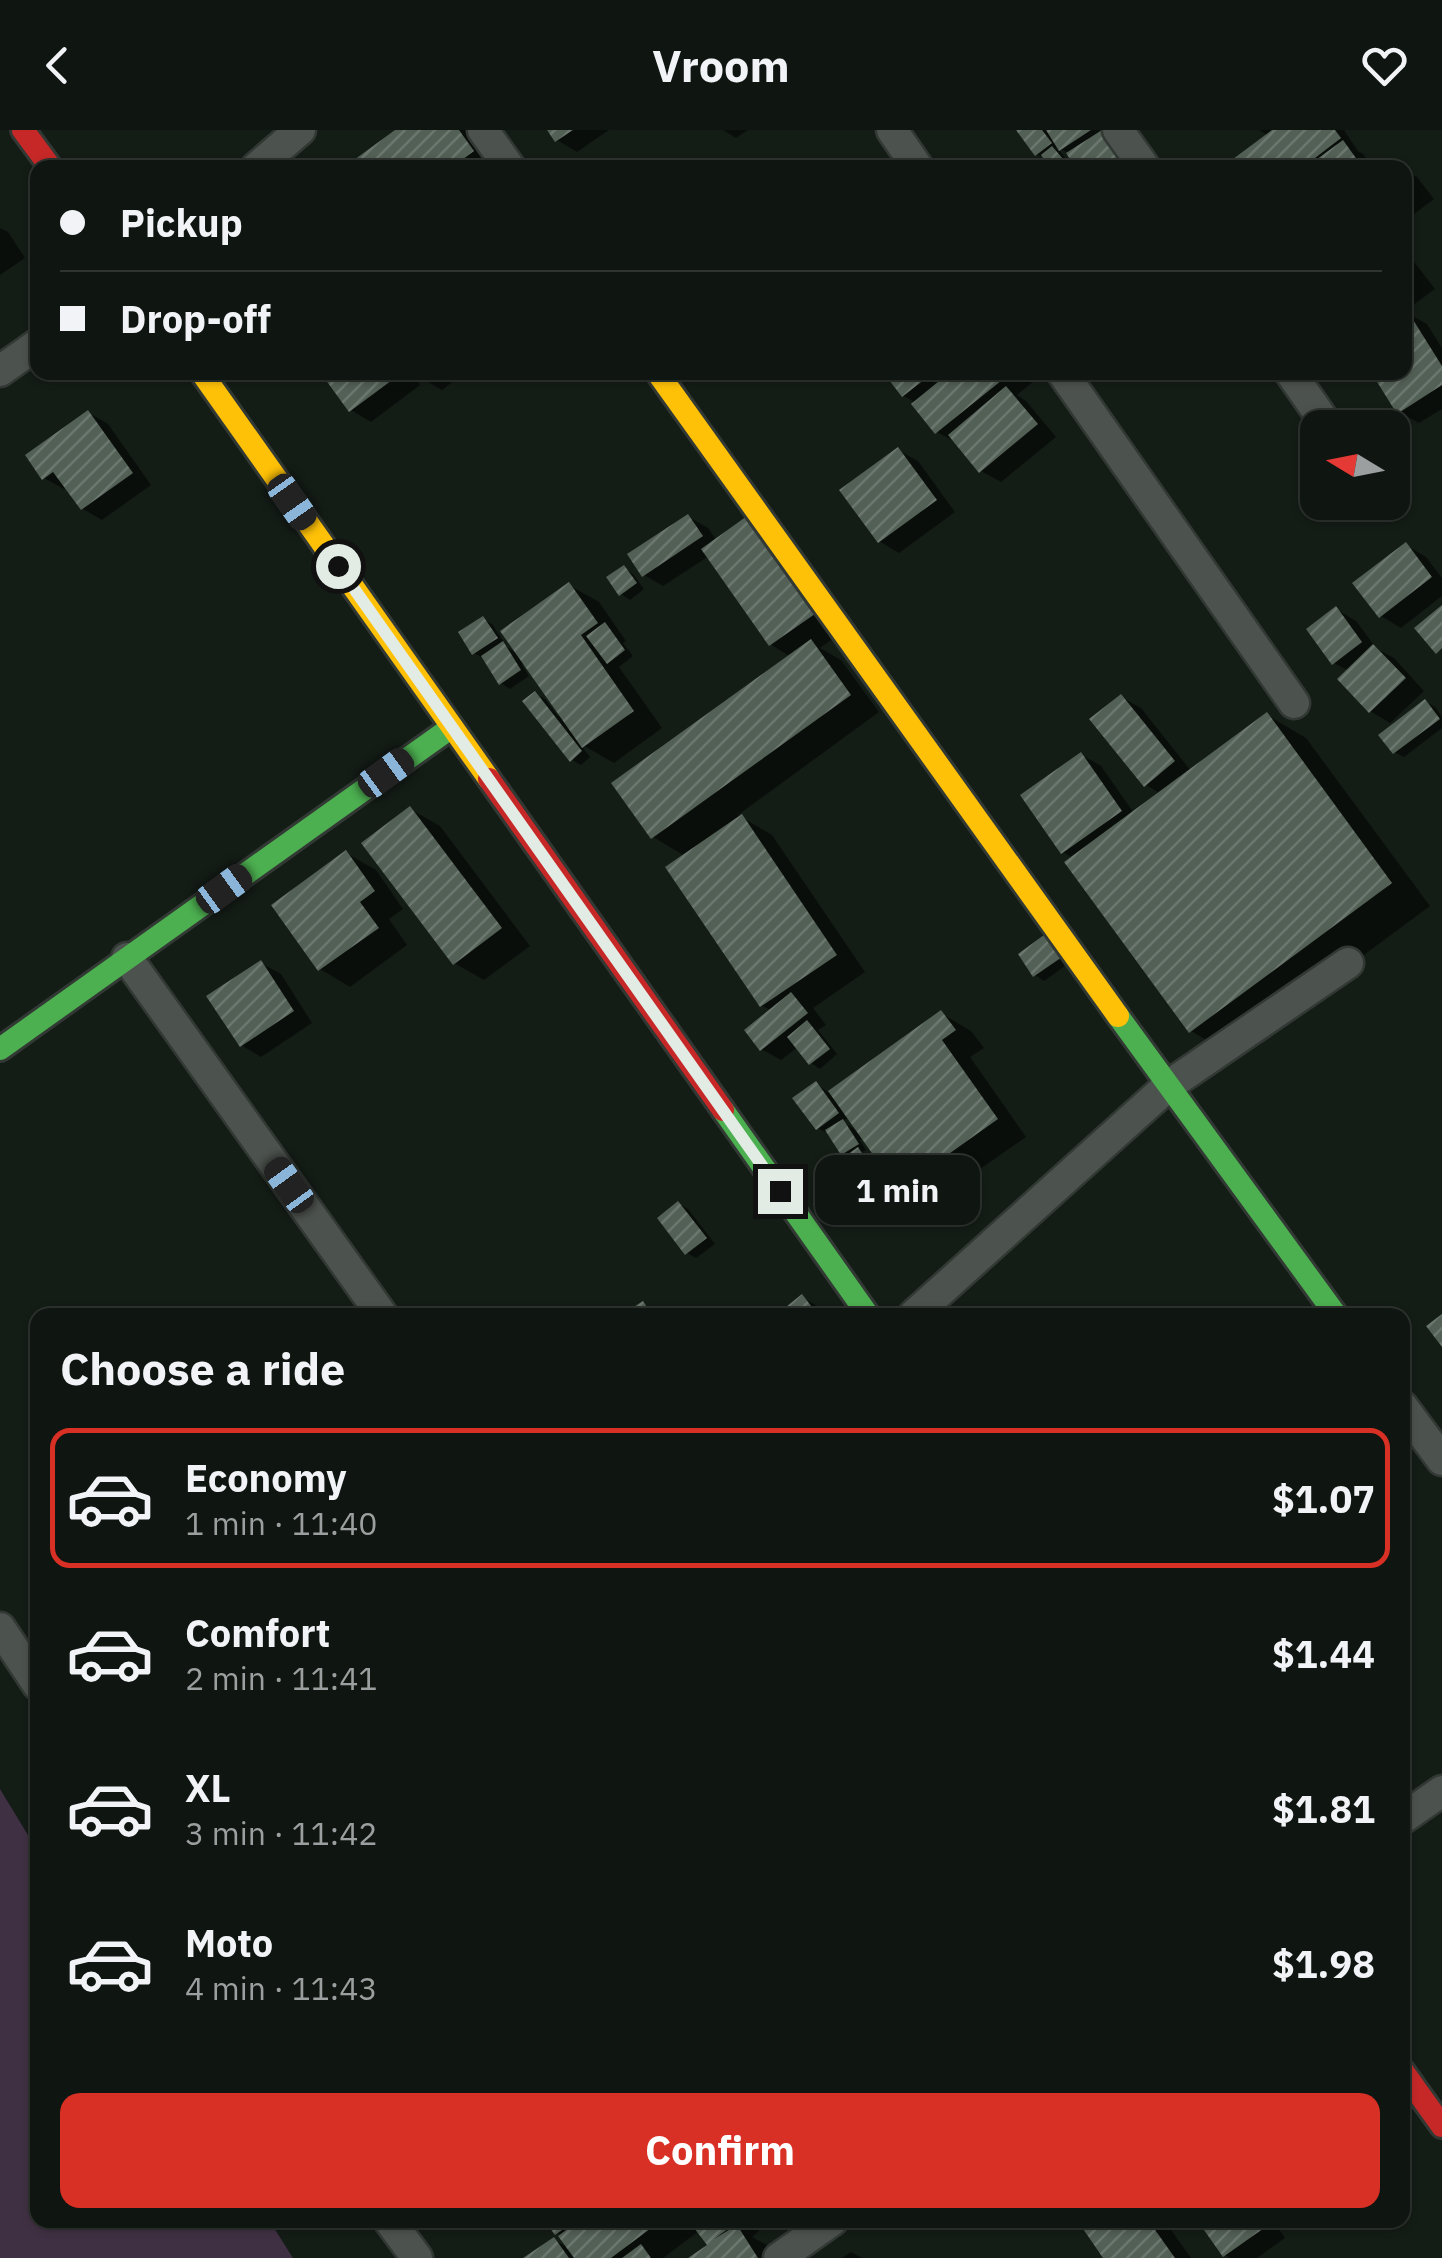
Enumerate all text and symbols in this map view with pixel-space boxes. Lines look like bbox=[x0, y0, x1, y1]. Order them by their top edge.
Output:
text: Vroom bbox=[652, 36, 790, 94]
icon: back bbox=[30, 38, 85, 93]
icon: heart bbox=[1357, 38, 1412, 93]
text: Pickup bbox=[120, 198, 243, 247]
text: Drop-off bbox=[120, 294, 271, 343]
north arrow bbox=[1300, 410, 1410, 520]
map controls bbox=[1300, 410, 1410, 520]
car bbox=[263, 469, 321, 535]
route start bbox=[316, 544, 361, 589]
car bbox=[353, 743, 419, 803]
car bbox=[191, 859, 257, 919]
car bbox=[259, 1152, 319, 1218]
callout: 1 min bbox=[815, 1156, 980, 1226]
route end bbox=[758, 1169, 803, 1214]
text: 1 min bbox=[856, 1169, 939, 1211]
text: Choose a ride bbox=[60, 1339, 345, 1397]
icon: car bbox=[65, 1453, 155, 1543]
text: Economy bbox=[185, 1453, 347, 1502]
text: $1.07 bbox=[1272, 1474, 1375, 1523]
text: 1 min · 11:40 bbox=[185, 1502, 378, 1544]
icon: car bbox=[65, 1608, 155, 1698]
text: Comfort bbox=[185, 1608, 330, 1657]
text: $1.44 bbox=[1272, 1629, 1375, 1678]
text: 2 min · 11:41 bbox=[185, 1657, 378, 1699]
icon: car bbox=[65, 1763, 155, 1853]
text: XL bbox=[185, 1763, 231, 1812]
text: $1.81 bbox=[1272, 1784, 1375, 1833]
text: 3 min · 11:42 bbox=[185, 1812, 378, 1854]
icon: car bbox=[65, 1918, 155, 2008]
text: Moto bbox=[185, 1918, 273, 1967]
text: $1.98 bbox=[1272, 1939, 1375, 1988]
text: 4 min · 11:43 bbox=[185, 1967, 378, 2009]
button: Confirm bbox=[60, 2093, 1380, 2208]

